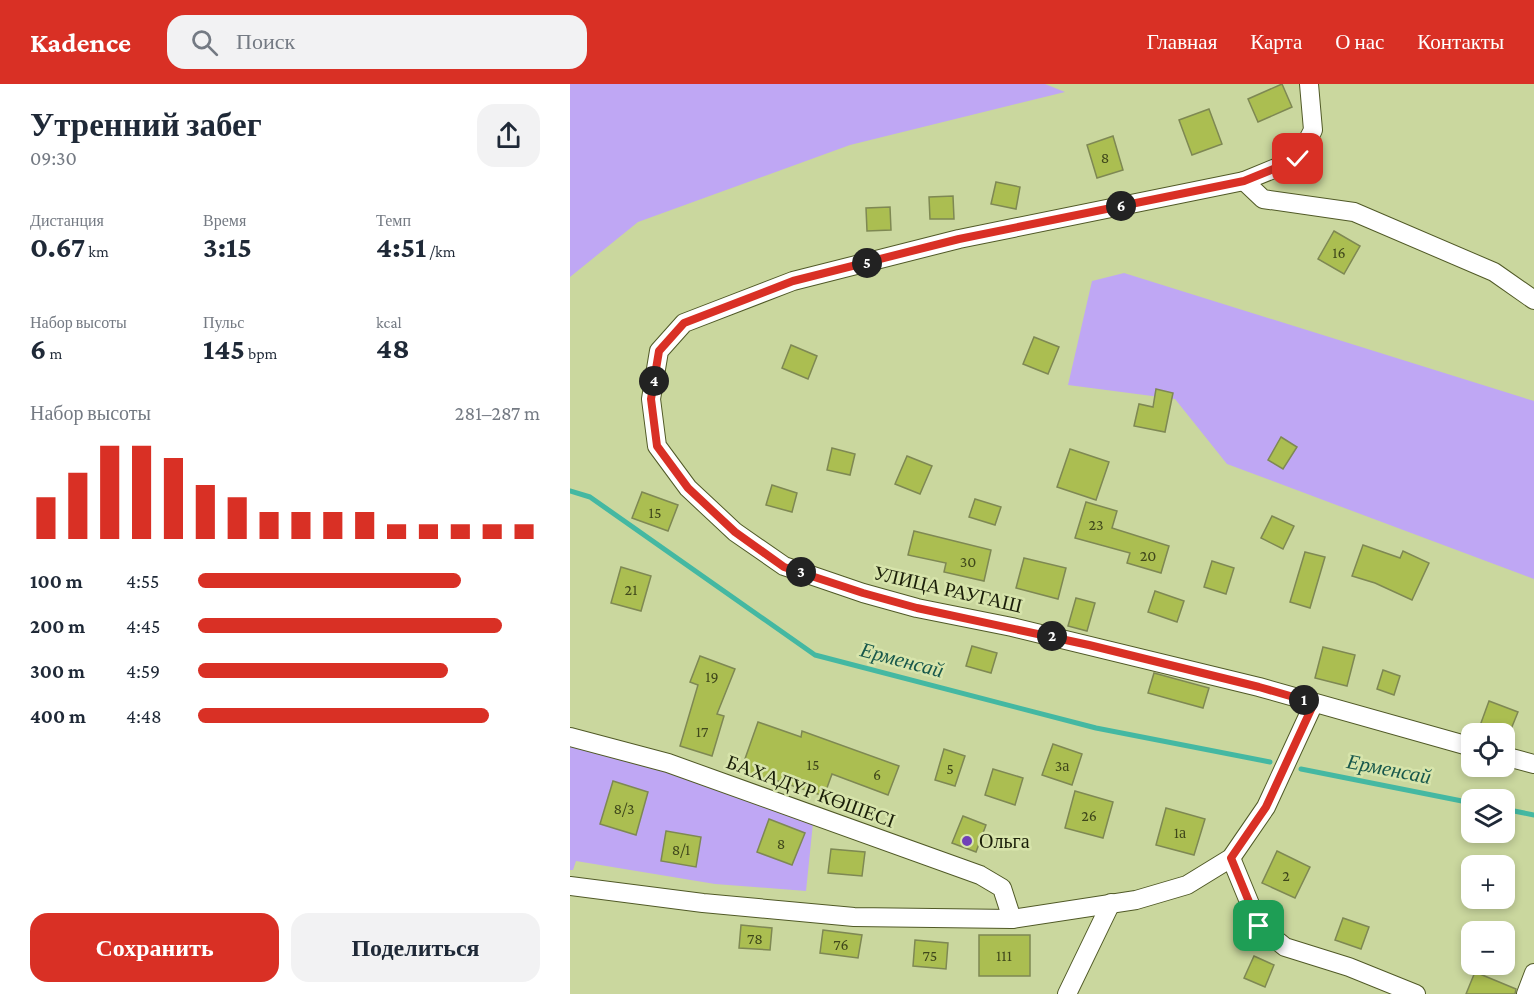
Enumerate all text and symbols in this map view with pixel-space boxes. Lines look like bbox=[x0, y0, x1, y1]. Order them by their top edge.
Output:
search box bbox=[167, 15, 587, 69]
icon: search bbox=[188, 26, 221, 59]
text: Kadence bbox=[30, 27, 131, 58]
text: Поиск bbox=[236, 29, 295, 54]
text: Главная bbox=[1147, 30, 1217, 54]
text: Карта bbox=[1250, 30, 1302, 54]
text: О нас bbox=[1335, 30, 1384, 54]
text: Контакты bbox=[1417, 30, 1504, 54]
button: share bbox=[477, 104, 540, 167]
text: Утренний забег bbox=[30, 106, 262, 143]
pin bbox=[1272, 133, 1323, 184]
icon: check bbox=[1281, 142, 1314, 175]
text: 09:30 bbox=[30, 147, 77, 169]
house number: 8 bbox=[1101, 149, 1109, 166]
pin: 6 bbox=[1106, 191, 1136, 221]
text: 6 bbox=[1117, 197, 1125, 214]
text: Дистанция bbox=[30, 212, 104, 229]
text: Время bbox=[203, 212, 246, 229]
text: Темп bbox=[376, 212, 411, 229]
text: 0.67 bbox=[30, 230, 85, 263]
text: 3:15 bbox=[203, 230, 252, 263]
text: 4:51 bbox=[376, 230, 426, 263]
text: km bbox=[85, 243, 109, 260]
text: /km bbox=[426, 243, 456, 260]
house number: 16 bbox=[1332, 244, 1346, 261]
pin: 5 bbox=[852, 248, 882, 278]
text: 5 bbox=[863, 254, 871, 271]
text: Набор высоты bbox=[30, 314, 127, 331]
text: Пульс bbox=[203, 314, 244, 331]
text: kcal bbox=[376, 314, 402, 331]
text: 48 bbox=[376, 331, 410, 364]
text: 6 bbox=[30, 332, 46, 365]
text: 145 bbox=[203, 332, 245, 365]
text: m bbox=[46, 345, 62, 362]
text: bpm bbox=[245, 345, 277, 362]
pin: 4 bbox=[639, 366, 669, 396]
text: 4 bbox=[650, 372, 658, 389]
text: Набор высоты bbox=[30, 402, 151, 424]
text: 281–287 m bbox=[455, 402, 540, 424]
house number: 15 bbox=[649, 504, 661, 521]
house number: 23 bbox=[1088, 516, 1104, 533]
house number: 20 bbox=[1140, 547, 1156, 564]
house number: 30 bbox=[960, 553, 976, 570]
pin: 3 bbox=[786, 557, 816, 587]
street label: УЛИЦА РАУГАШ bbox=[871, 561, 1025, 618]
text: 3 bbox=[797, 563, 805, 580]
text: 100 m bbox=[30, 570, 83, 592]
text: 4:55 bbox=[126, 570, 159, 592]
house number: 21 bbox=[625, 581, 637, 598]
text: 200 m bbox=[30, 615, 85, 637]
text: 4:45 bbox=[126, 615, 160, 637]
pin: 2 bbox=[1037, 621, 1067, 651]
text: 2 bbox=[1048, 627, 1056, 644]
water label: Ерменсай bbox=[857, 637, 947, 683]
text: 300 m bbox=[30, 660, 85, 682]
text: 4:59 bbox=[126, 660, 160, 682]
house number: 19 bbox=[705, 668, 719, 685]
pin: 1 bbox=[1289, 685, 1319, 715]
text: 1 bbox=[1301, 691, 1307, 708]
text: 400 m bbox=[30, 705, 86, 727]
text: 4:48 bbox=[126, 705, 162, 727]
house number: 17 bbox=[696, 723, 709, 740]
map controls bbox=[1461, 723, 1515, 975]
button: locate bbox=[1461, 723, 1515, 777]
water label: Ерменсай bbox=[1344, 749, 1434, 789]
street label: БАХАДҮР КӨШЕСІ bbox=[723, 750, 898, 833]
house number: 15 bbox=[807, 756, 819, 773]
house number: 3а bbox=[1055, 757, 1069, 774]
house number: 5 bbox=[946, 760, 954, 777]
house number: 6 bbox=[873, 766, 881, 783]
button: layers bbox=[1461, 789, 1515, 843]
house number: 8/3 bbox=[613, 800, 635, 817]
house number: 26 bbox=[1081, 807, 1097, 824]
house number: 1а bbox=[1174, 824, 1186, 841]
place label: Ольга bbox=[979, 830, 1030, 852]
marker: Ольга bbox=[960, 834, 974, 848]
house number: 8 bbox=[777, 835, 785, 852]
house number: 8/1 bbox=[672, 841, 690, 858]
button: + bbox=[1461, 855, 1515, 909]
house number: 2 bbox=[1282, 867, 1290, 884]
pin bbox=[1233, 900, 1284, 951]
icon: arrive bbox=[1242, 909, 1275, 942]
button: Сохранить bbox=[30, 913, 279, 982]
button: Поделиться bbox=[291, 913, 540, 982]
button: − bbox=[1461, 921, 1515, 975]
house number: 78 bbox=[747, 930, 763, 947]
house number: 76 bbox=[833, 936, 849, 953]
house number: 75 bbox=[923, 947, 937, 964]
house number: 111 bbox=[996, 947, 1012, 964]

